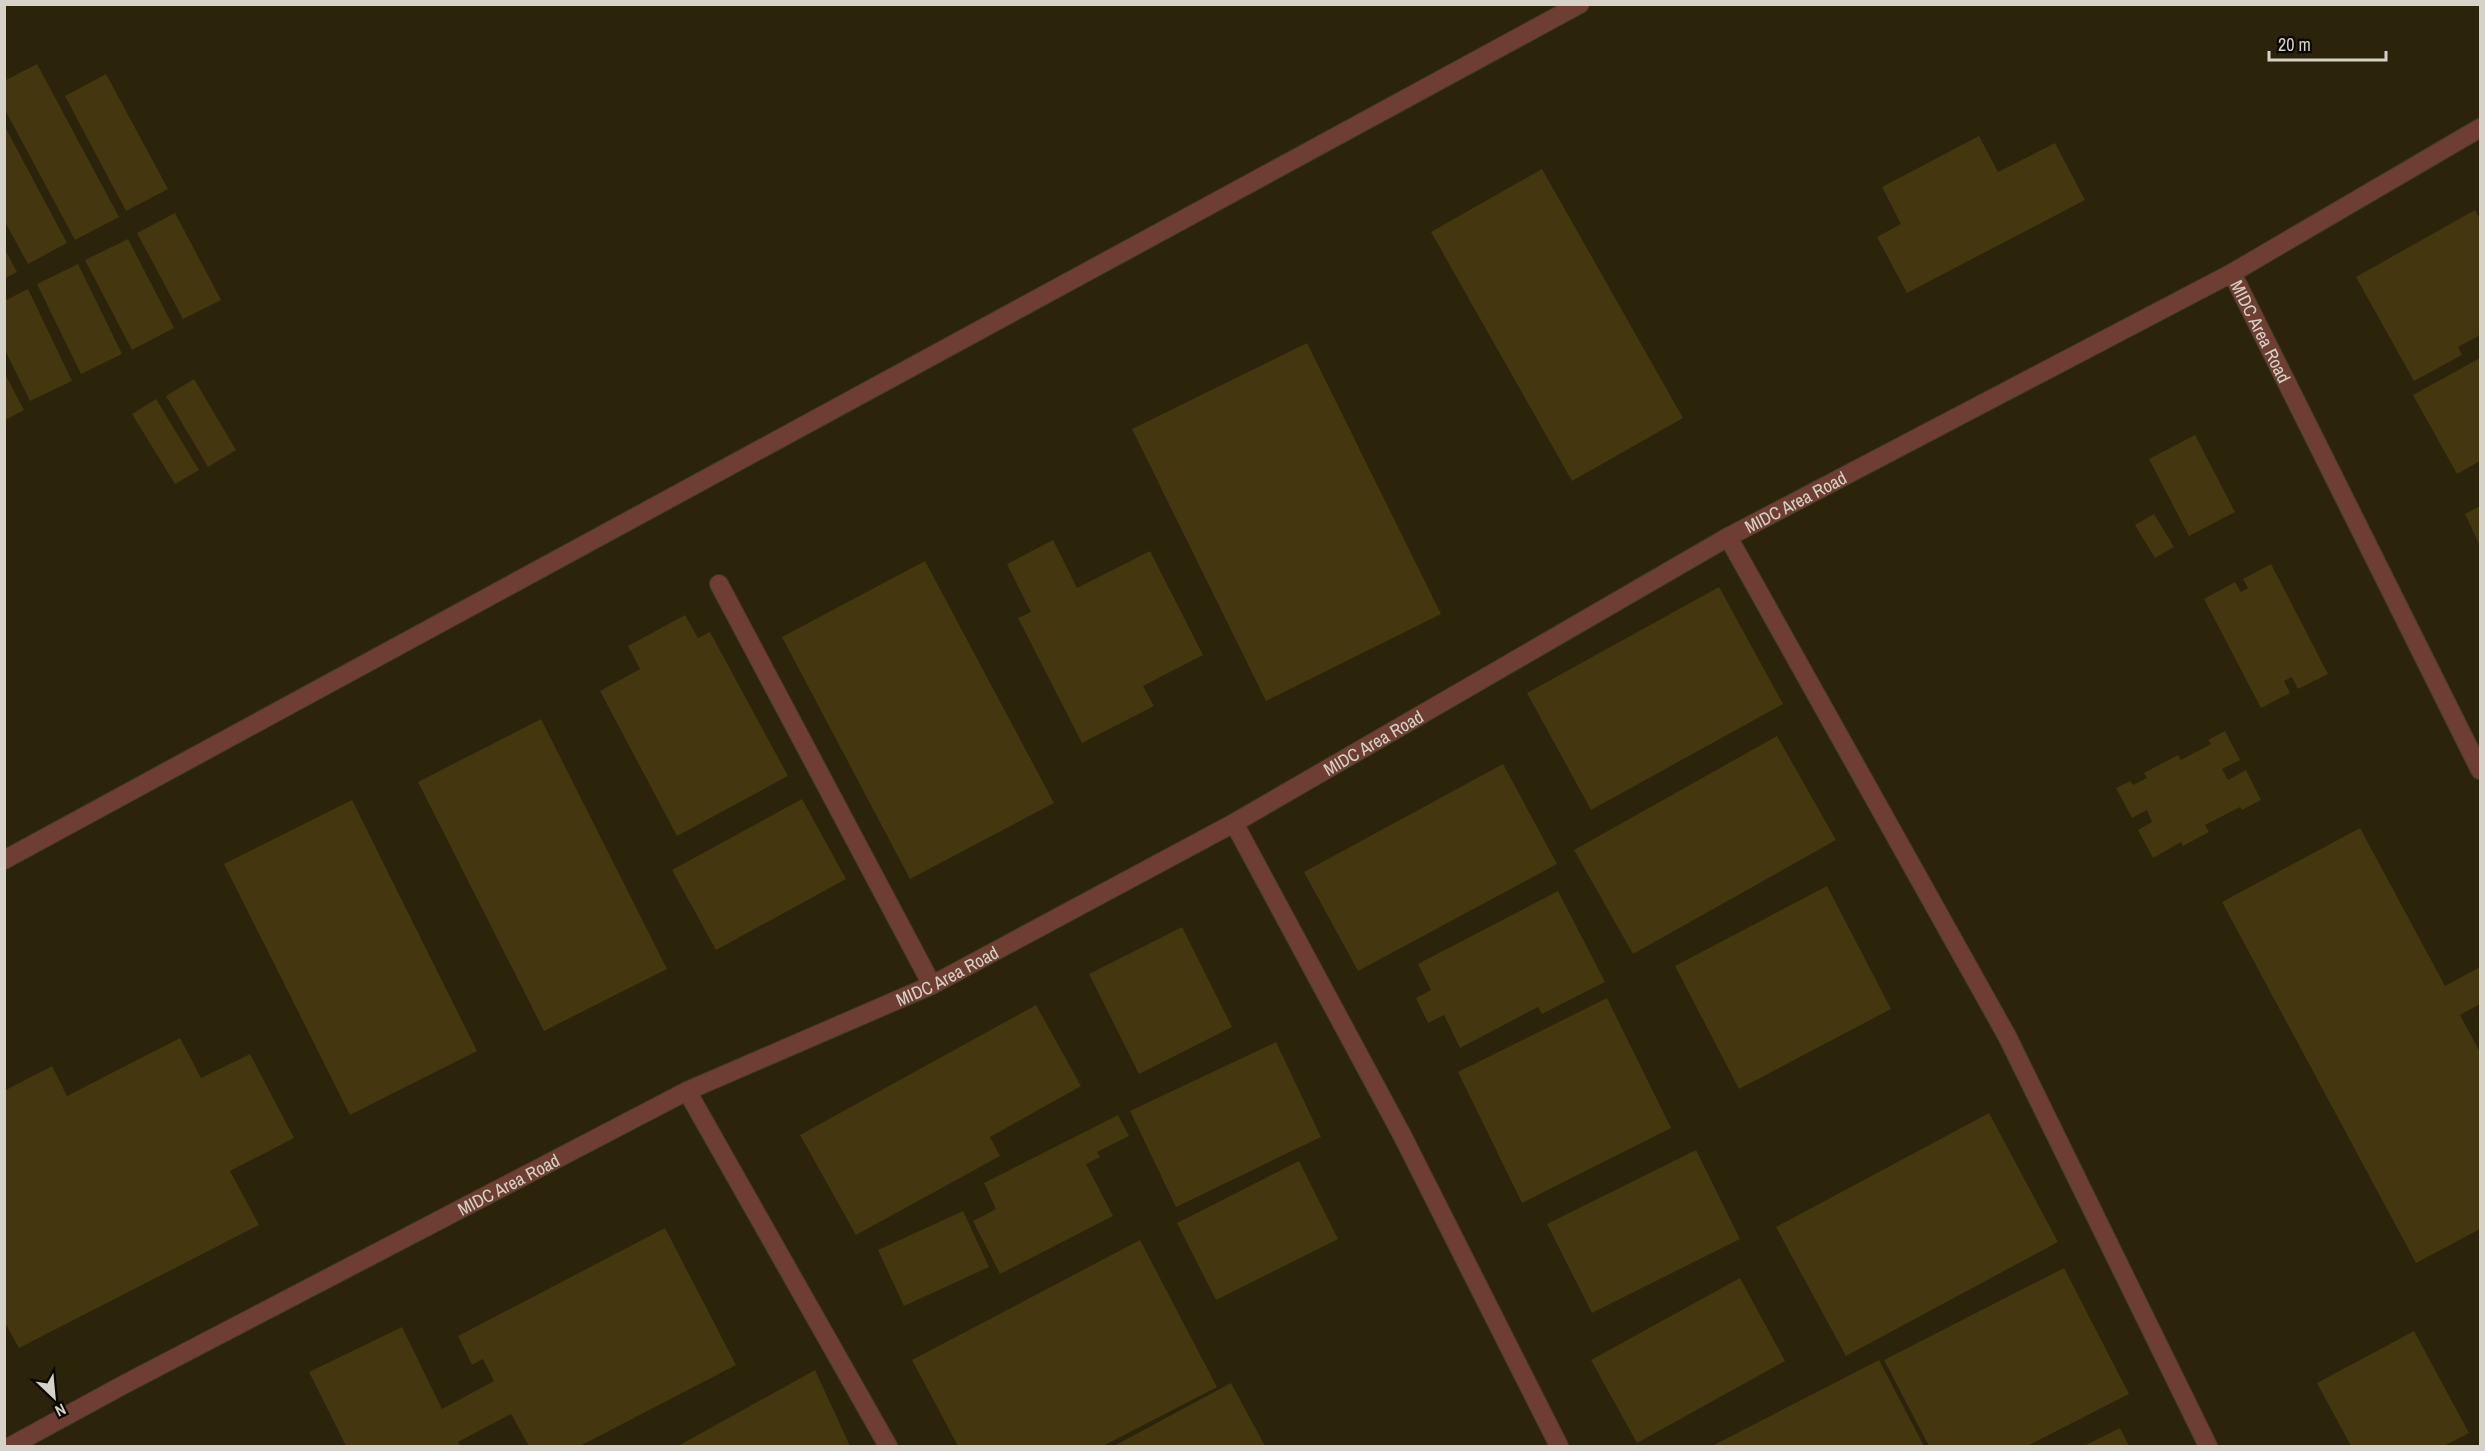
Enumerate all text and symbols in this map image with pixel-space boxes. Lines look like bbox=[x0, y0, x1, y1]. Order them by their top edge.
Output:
scale bar bbox=[2269, 24, 2386, 62]
text: 20 m bbox=[2278, 32, 2311, 57]
street label: MIDC Area Road bbox=[2225, 276, 2297, 387]
street label: MIDC Area Road bbox=[1740, 465, 1851, 539]
street label: MIDC Area Road bbox=[1319, 704, 1428, 781]
street label: MIDC Area Road bbox=[892, 939, 1003, 1012]
street label: MIDC Area Road bbox=[453, 1147, 564, 1221]
north arrow bbox=[24, 1367, 84, 1427]
text: N bbox=[51, 1399, 70, 1422]

